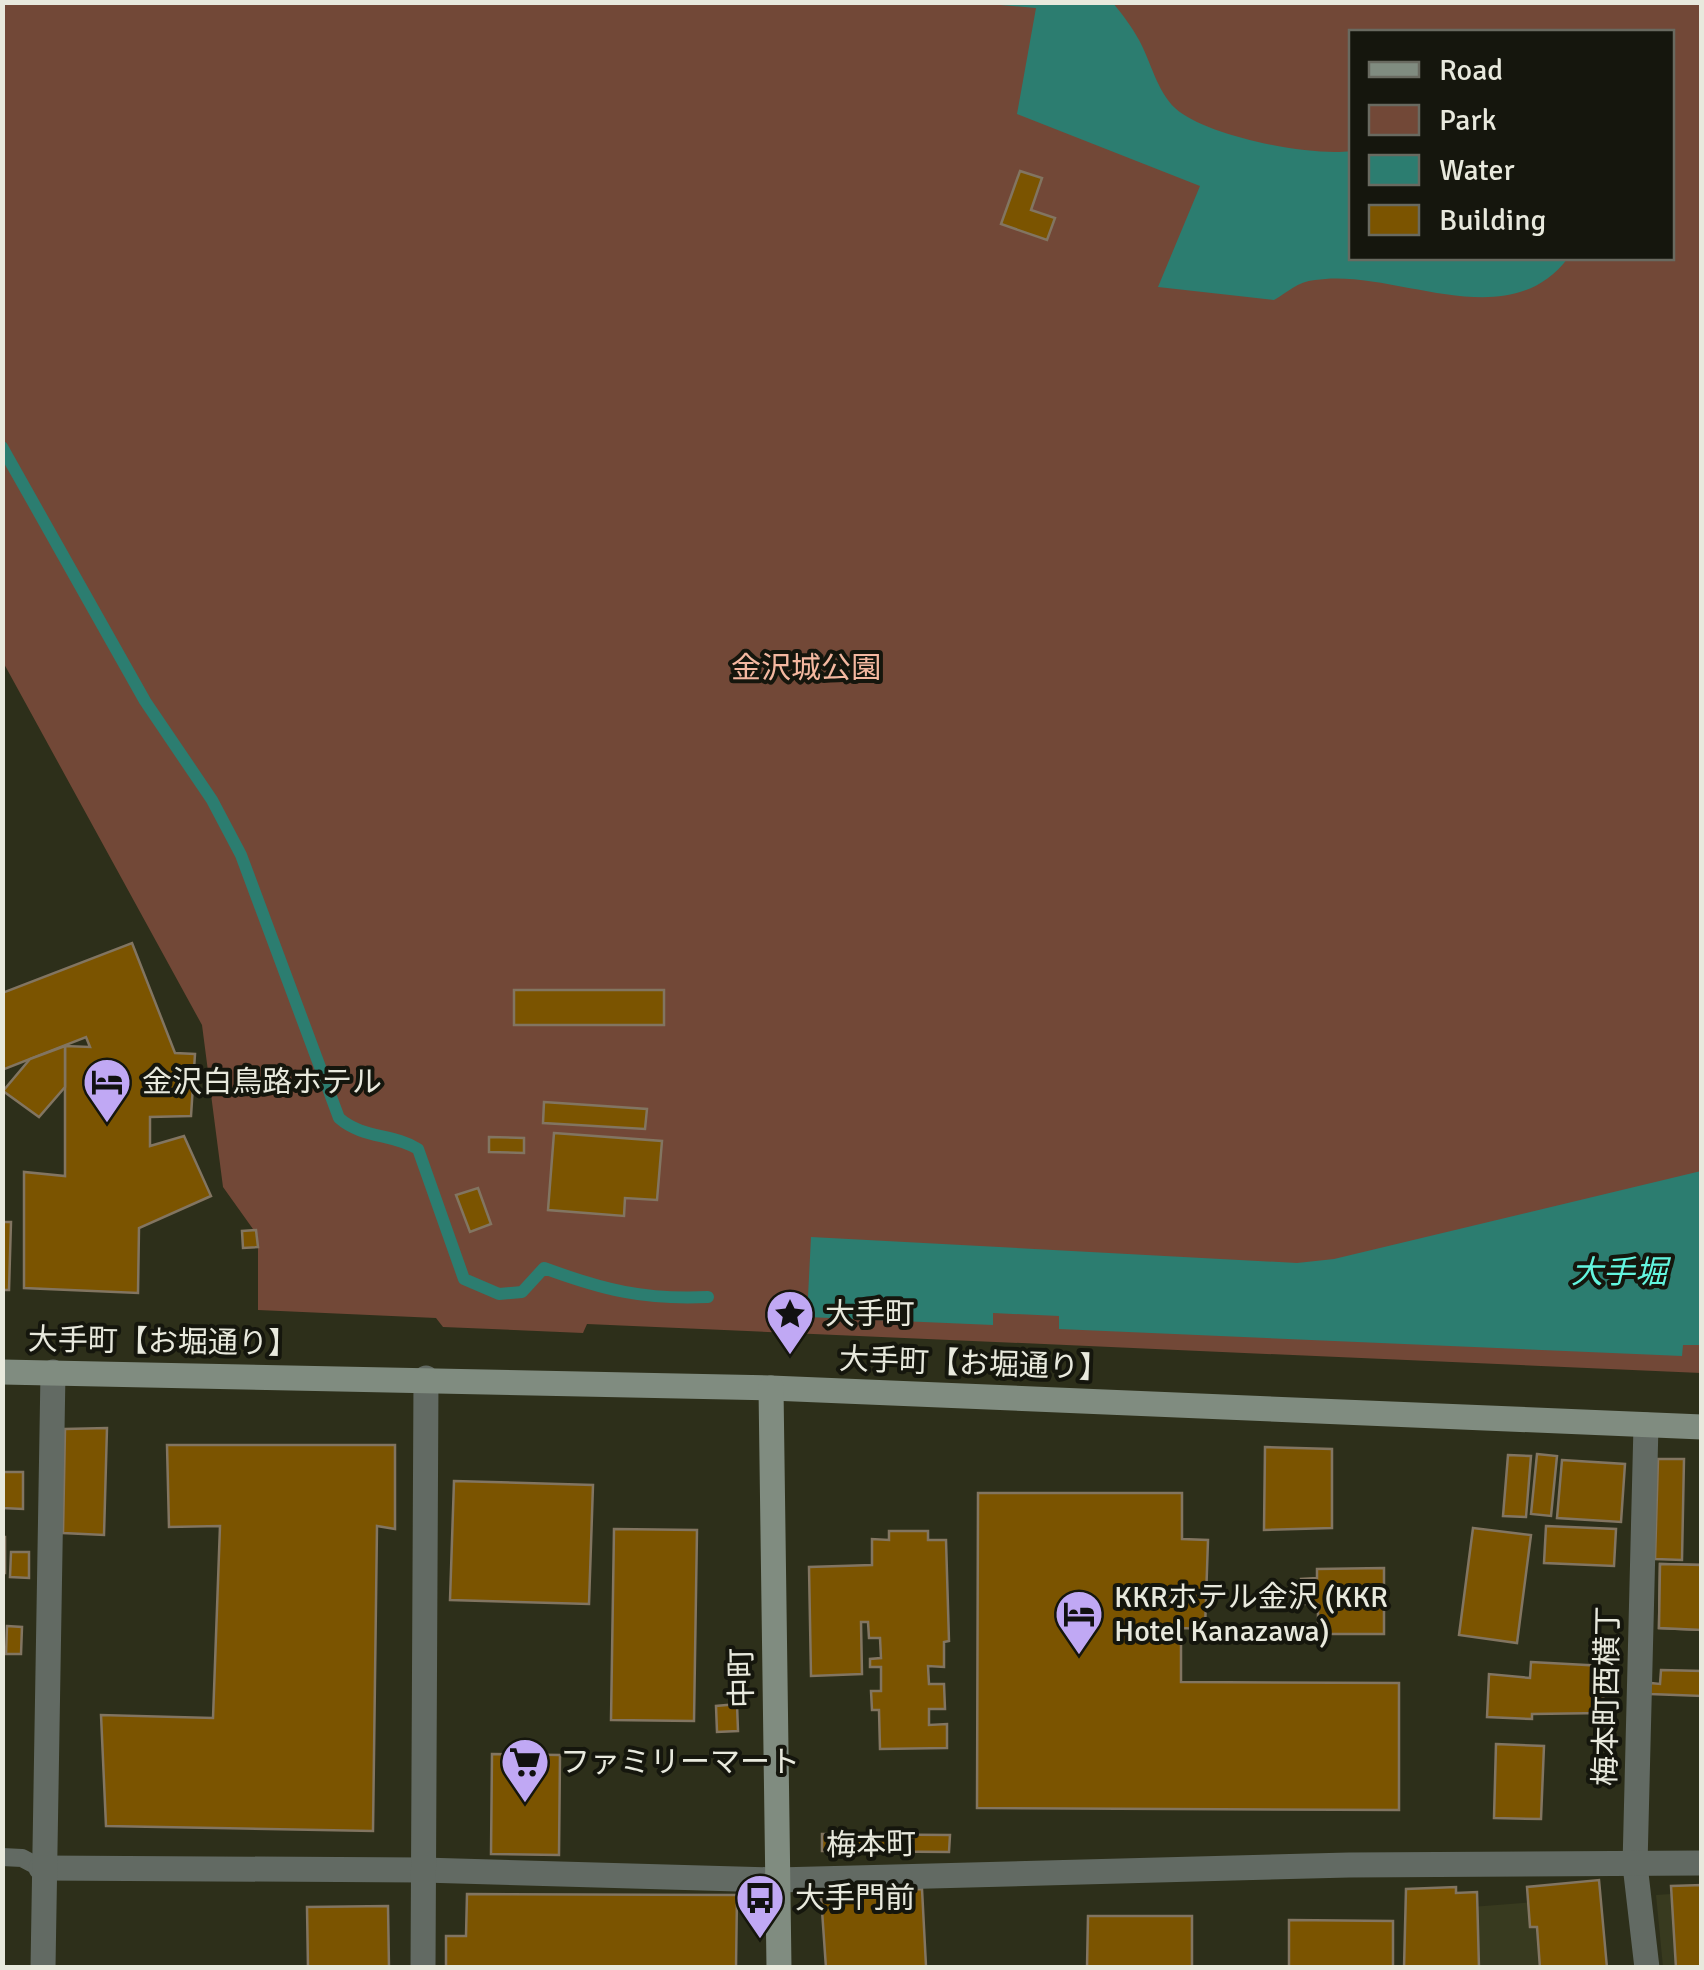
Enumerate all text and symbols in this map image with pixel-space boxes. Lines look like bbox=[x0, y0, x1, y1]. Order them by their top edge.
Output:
legend bbox=[1349, 30, 1674, 260]
text: Road bbox=[1439, 52, 1503, 89]
text: Park bbox=[1439, 102, 1497, 139]
text: Water bbox=[1439, 152, 1515, 189]
text: Building bbox=[1439, 202, 1546, 239]
park label: 金沢城公園 bbox=[731, 650, 881, 687]
hotel icon: 金沢白鳥路ホテル bbox=[81, 1056, 133, 1124]
place label: 金沢白鳥路ホテル bbox=[142, 1064, 382, 1101]
water label: 大手堀 bbox=[1571, 1253, 1672, 1292]
place icon: 大手町 bbox=[764, 1288, 816, 1356]
place label: 大手町 bbox=[825, 1296, 915, 1333]
street label: 大手町【お堀通り】 bbox=[28, 1321, 298, 1363]
street label: 大手町【お堀通り】 bbox=[838, 1341, 1110, 1387]
place label: KKRホテル金沢 (KKR Hotel Kanazawa) bbox=[1114, 1579, 1388, 1650]
hotel icon: KKRホテル金沢 (KKR Hotel Kanazawa) bbox=[1053, 1588, 1105, 1656]
street label: 梅本町西横丁 bbox=[1587, 1606, 1627, 1786]
street label: 中町 bbox=[723, 1648, 761, 1708]
supermarket icon: ファミリーマート bbox=[499, 1736, 551, 1804]
place label: ファミリーマート bbox=[560, 1744, 800, 1781]
street label: 梅本町 bbox=[826, 1826, 916, 1864]
bus stop icon: 大手門前 bbox=[734, 1872, 786, 1940]
place label: 大手門前 bbox=[795, 1880, 915, 1917]

